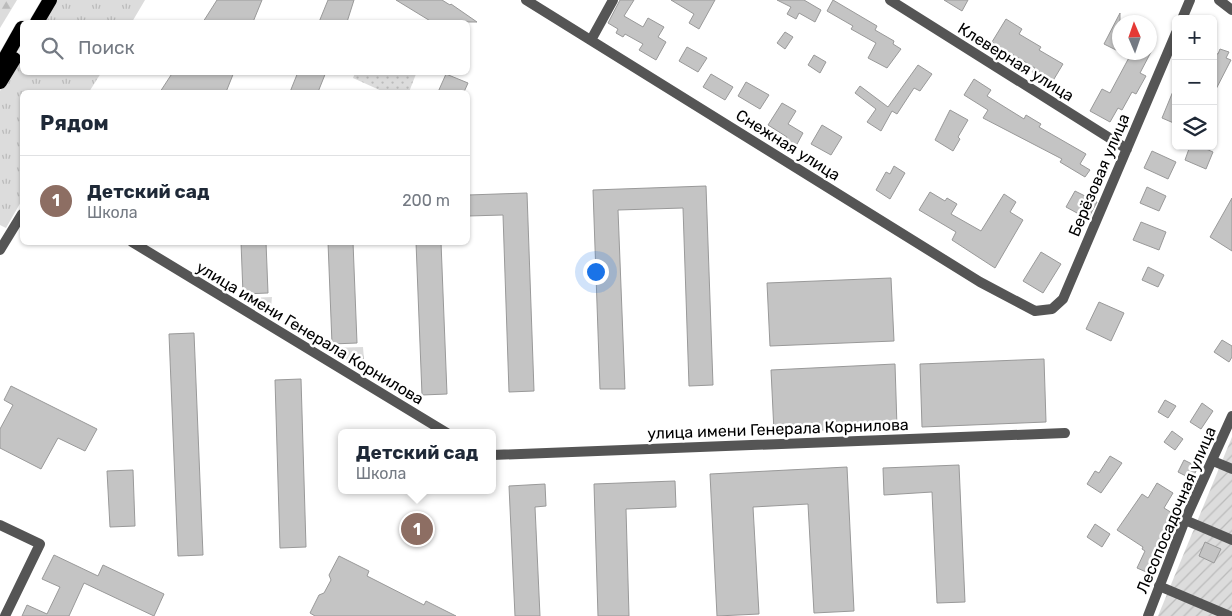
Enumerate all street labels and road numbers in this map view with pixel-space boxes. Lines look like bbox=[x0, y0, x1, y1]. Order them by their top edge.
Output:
street label: Клеверная улица bbox=[954, 19, 1078, 105]
street label: Снежная улица bbox=[732, 105, 844, 185]
street label: Берёзовая улица bbox=[1065, 111, 1133, 239]
street label: улица имени Генерала Корнилова bbox=[193, 257, 427, 409]
street label: улица имени Генерала Корнилова bbox=[647, 415, 909, 443]
street label: Лесопосадочная улица bbox=[1132, 424, 1220, 596]

